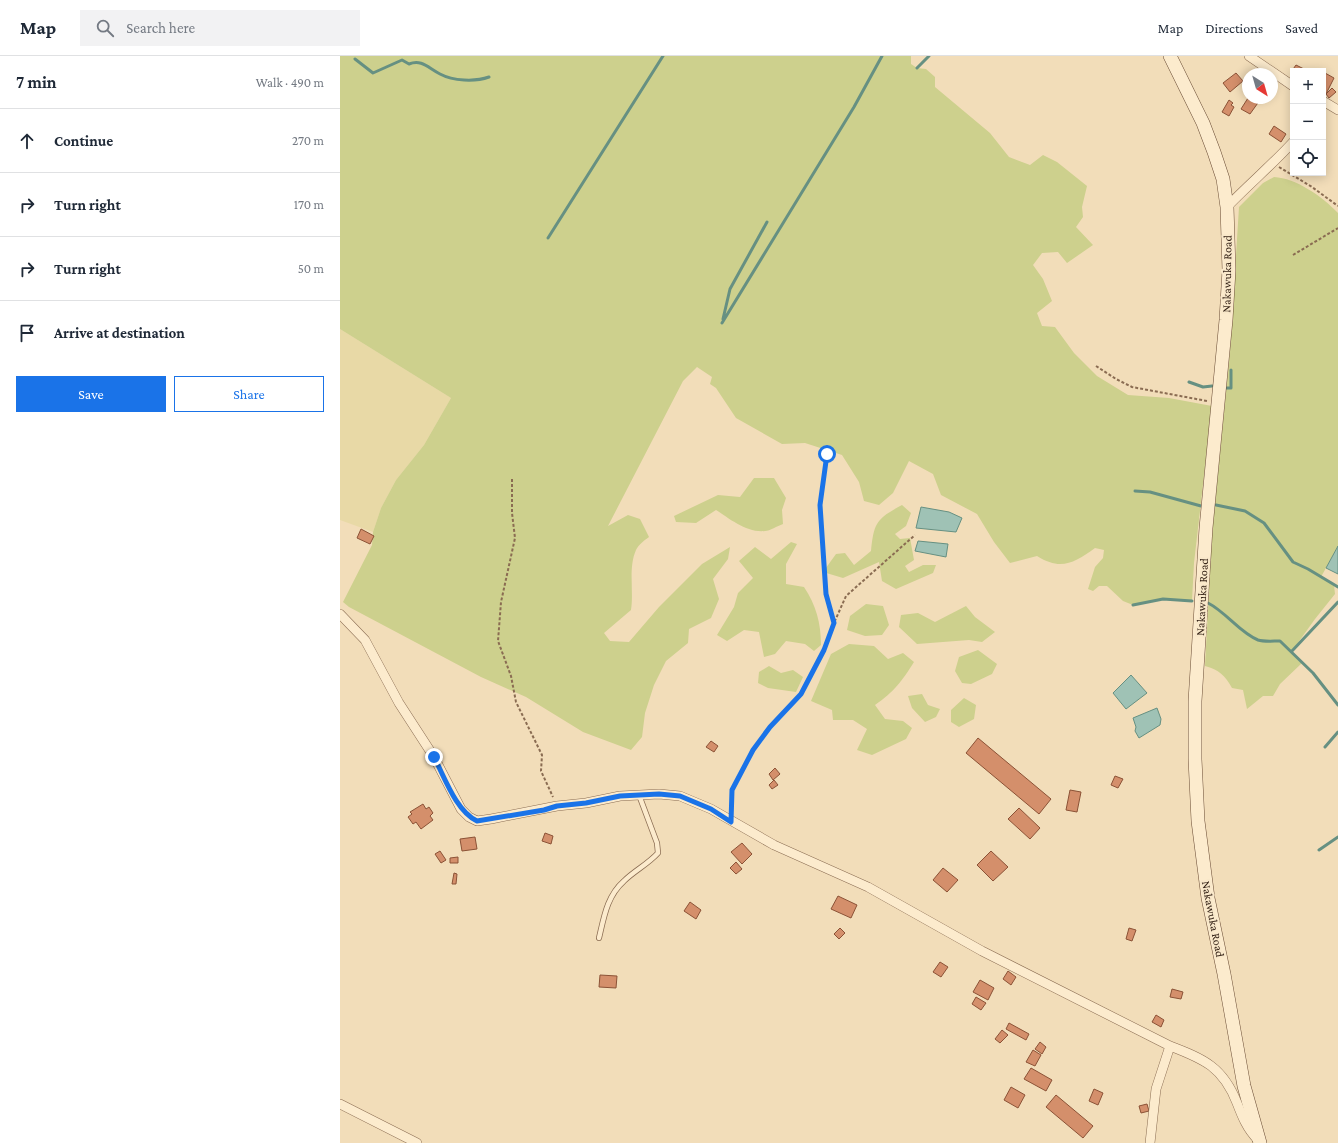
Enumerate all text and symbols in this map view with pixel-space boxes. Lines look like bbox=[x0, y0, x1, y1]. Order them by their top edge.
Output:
search box bbox=[80, 10, 360, 46]
text: Map bbox=[20, 17, 56, 38]
icon: search bbox=[94, 17, 116, 39]
text: Search here bbox=[126, 20, 195, 36]
text: Map bbox=[1158, 20, 1183, 36]
text: Directions bbox=[1205, 20, 1263, 36]
text: Saved bbox=[1285, 20, 1318, 36]
north arrow bbox=[1242, 68, 1278, 104]
map controls bbox=[1290, 68, 1326, 176]
button: + bbox=[1290, 68, 1326, 104]
text: 7 min bbox=[16, 73, 57, 92]
text: Walk · 490 m bbox=[256, 75, 324, 90]
button: − bbox=[1290, 104, 1326, 140]
icon: ahead bbox=[16, 130, 38, 152]
text: Continue bbox=[54, 133, 113, 149]
text: 270 m bbox=[292, 133, 324, 148]
button: locate bbox=[1290, 140, 1326, 176]
icon: right bbox=[16, 194, 38, 216]
text: Turn right bbox=[54, 197, 121, 213]
text: 170 m bbox=[294, 197, 324, 212]
street label: Nakawuka Road bbox=[1219, 234, 1235, 313]
icon: right bbox=[16, 258, 38, 280]
text: Turn right bbox=[54, 261, 121, 277]
text: 50 m bbox=[298, 261, 324, 276]
icon: arrive bbox=[16, 322, 38, 344]
text: Arrive at destination bbox=[54, 325, 185, 341]
button: Save bbox=[16, 376, 166, 412]
button: Share bbox=[174, 376, 324, 412]
route start bbox=[818, 445, 836, 463]
street label: Nakawuka Road bbox=[1193, 557, 1211, 636]
route end bbox=[425, 748, 443, 766]
street label: Nakawuka Road bbox=[1199, 880, 1227, 959]

